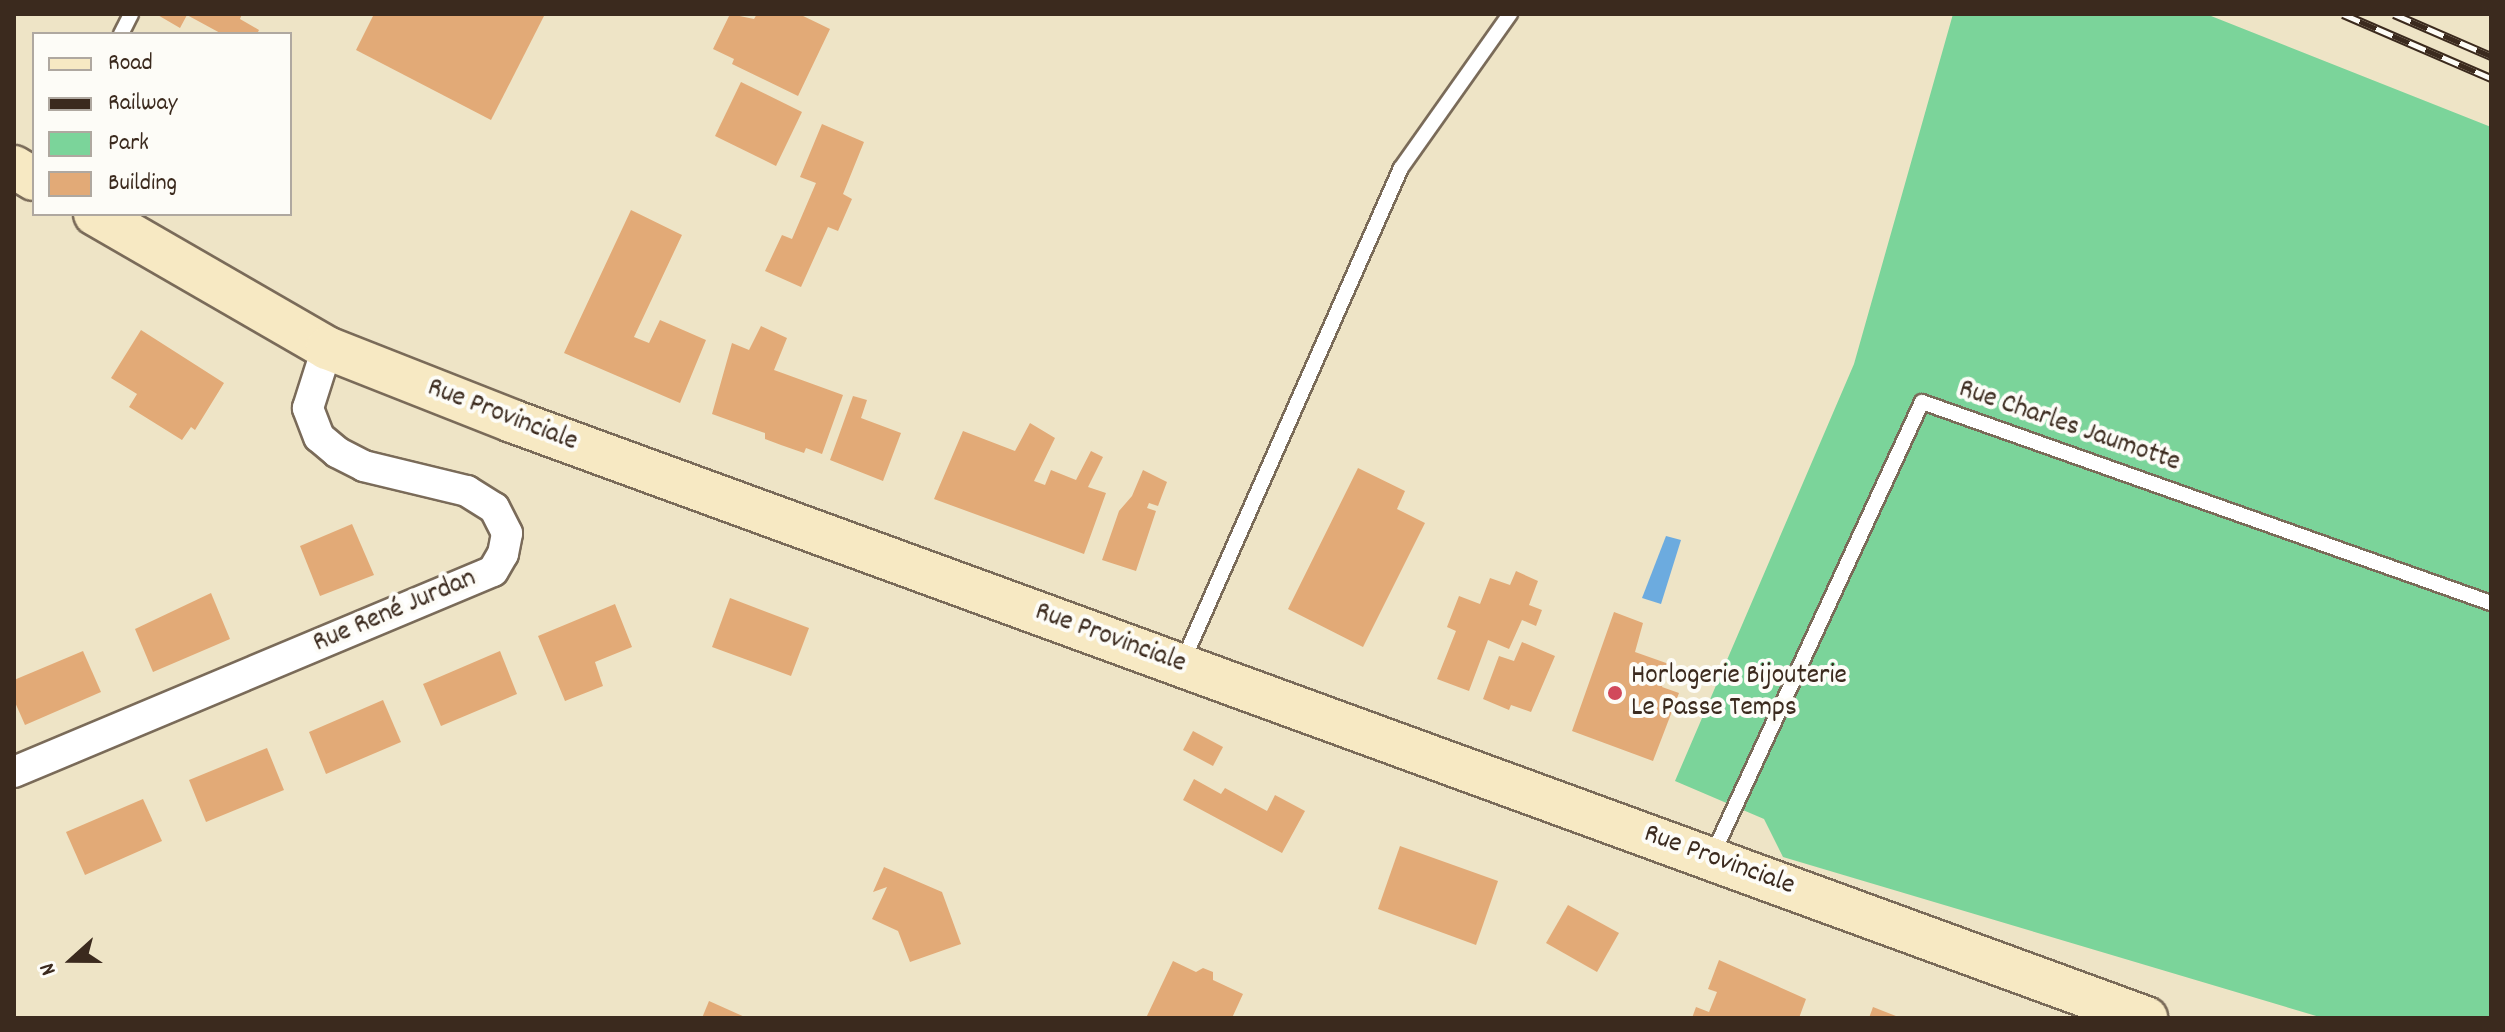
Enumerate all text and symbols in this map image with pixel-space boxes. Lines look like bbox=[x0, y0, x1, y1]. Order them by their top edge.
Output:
legend bbox=[32, 32, 292, 216]
text: Road bbox=[108, 47, 153, 81]
text: Railway bbox=[108, 87, 177, 121]
text: Park bbox=[108, 127, 149, 161]
text: Building bbox=[108, 167, 177, 201]
street label: Rue Provinciale bbox=[422, 372, 582, 460]
street label: Rue Charles Jaumotte bbox=[1954, 373, 2184, 481]
street label: Rue René Jurdan bbox=[309, 563, 481, 661]
street label: Rue Provinciale bbox=[1030, 596, 1190, 682]
place label: Horlogerie Bijouterie Le Passe Temps bbox=[1631, 660, 1847, 726]
marker: Horlogerie Bijouterie Le Passe Temps bbox=[1606, 684, 1624, 702]
street label: Rue Provinciale bbox=[1639, 818, 1799, 904]
north arrow bbox=[32, 920, 112, 1000]
text: N bbox=[33, 958, 66, 979]

